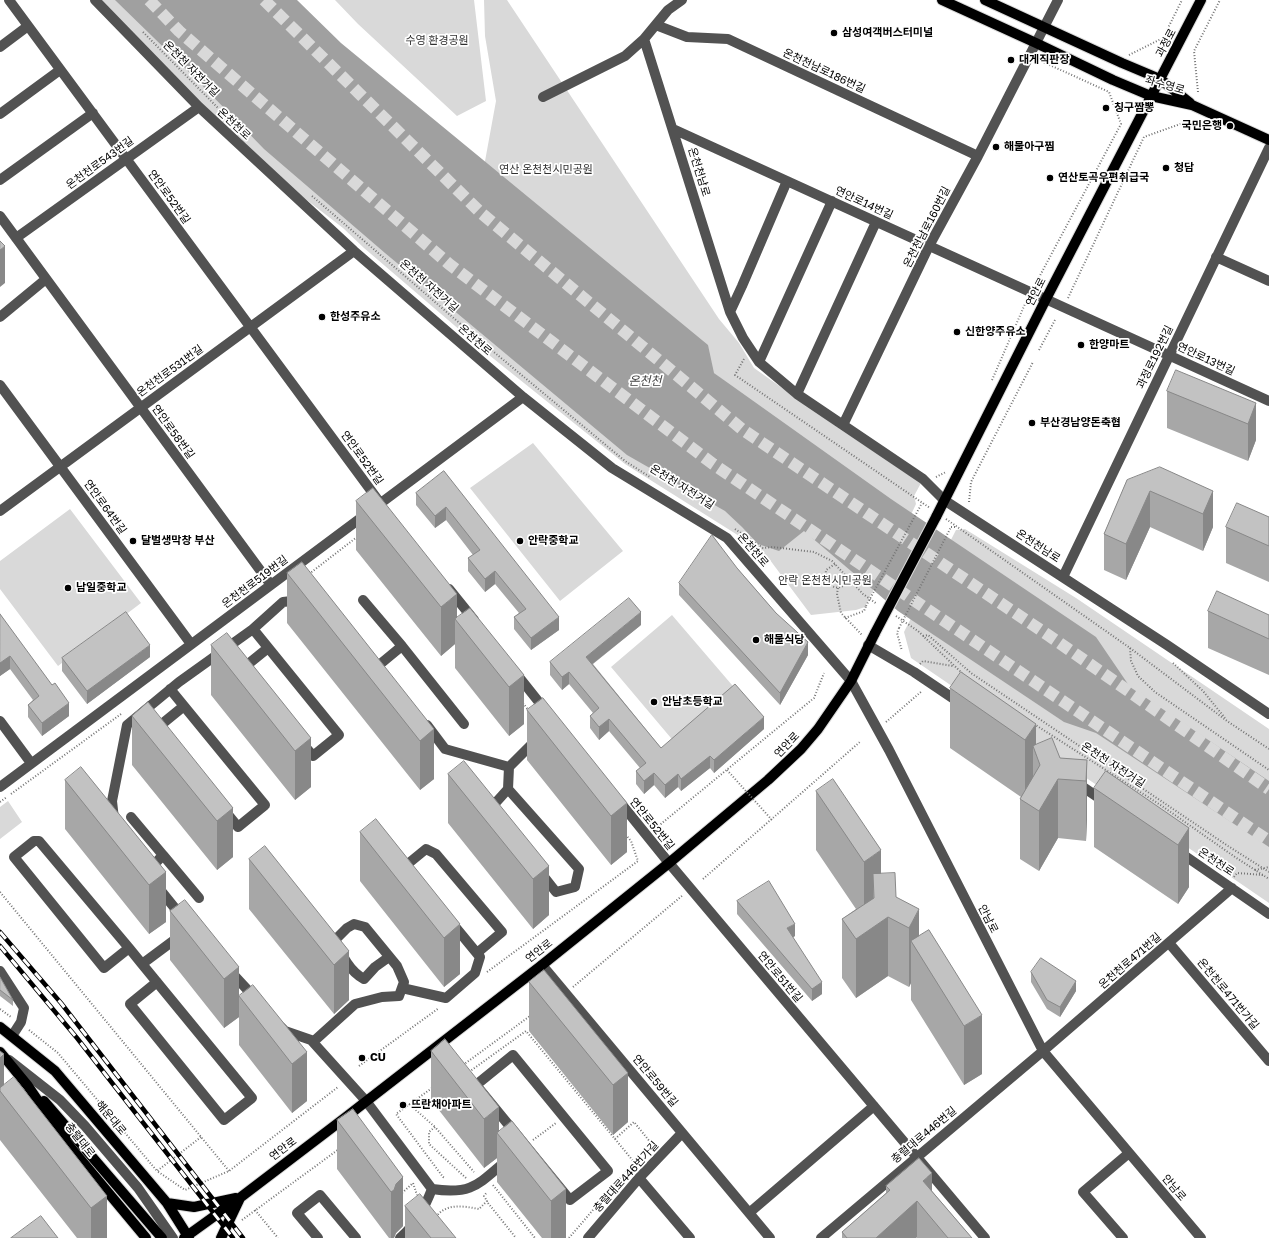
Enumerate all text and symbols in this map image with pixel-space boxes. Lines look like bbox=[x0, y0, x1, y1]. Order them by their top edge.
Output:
place label: 삼성여객버스터미널 bbox=[842, 26, 933, 40]
street label: 과정로 bbox=[1153, 26, 1179, 60]
marker: 삼성여객버스터미널 bbox=[829, 28, 839, 38]
park label: 수영 환경공원 bbox=[405, 34, 469, 48]
street label: 온천천 자전거길 bbox=[160, 38, 222, 100]
street label: 온천천남로186번길 bbox=[781, 46, 867, 96]
place label: 대게직판장 bbox=[1019, 53, 1070, 67]
marker: 대게직판장 bbox=[1006, 55, 1016, 65]
street label: 좌수영로 bbox=[1144, 73, 1186, 97]
place label: 칭구짬뽕 bbox=[1114, 101, 1154, 115]
marker: 칭구짬뽕 bbox=[1101, 103, 1111, 113]
street label: 온천천로 bbox=[215, 105, 253, 143]
place label: 국민은행 bbox=[1182, 119, 1222, 133]
marker: 국민은행 bbox=[1225, 121, 1235, 131]
street label: 온천천로543번길 bbox=[64, 134, 136, 192]
place label: 해물아구찜 bbox=[1004, 140, 1055, 154]
marker: 해물아구찜 bbox=[991, 142, 1001, 152]
street label: 온천천남로 bbox=[685, 146, 713, 198]
place label: 청담 bbox=[1174, 161, 1194, 175]
park label: 연산 온천천시민공원 bbox=[499, 163, 593, 177]
marker: 청담 bbox=[1161, 163, 1171, 173]
street label: 연안로52번길 bbox=[145, 167, 193, 227]
place label: 연산토곡우편취급국 bbox=[1058, 171, 1149, 185]
marker: 연산토곡우편취급국 bbox=[1045, 173, 1055, 183]
street label: 연안로14번길 bbox=[833, 184, 895, 222]
street label: 온천천남로160번길 bbox=[901, 184, 953, 270]
street label: 온천천 자전거길 bbox=[397, 257, 461, 315]
street label: 연안로 bbox=[1023, 275, 1049, 309]
place label: 한성주유소 bbox=[330, 310, 381, 324]
marker: 한성주유소 bbox=[317, 312, 327, 322]
street label: 온천천로 bbox=[455, 322, 495, 358]
street label: 과정로192번길 bbox=[1134, 323, 1176, 391]
place label: 신한양주유소 bbox=[965, 325, 1026, 339]
marker: 신한양주유소 bbox=[952, 327, 962, 337]
place label: 한양마트 bbox=[1089, 338, 1129, 352]
marker: 한양마트 bbox=[1076, 340, 1086, 350]
street label: 연안로13번길 bbox=[1175, 340, 1237, 378]
street label: 온천천로531번길 bbox=[134, 342, 206, 400]
water label: 온천천 bbox=[628, 374, 662, 388]
street label: 연안로58번길 bbox=[149, 402, 197, 462]
place label: 부산경남양돈축협 bbox=[1040, 416, 1121, 430]
marker: 부산경남양돈축협 bbox=[1027, 418, 1037, 428]
street label: 연안로52번길 bbox=[338, 428, 386, 488]
street label: 온천천 자전거길 bbox=[647, 462, 717, 512]
street label: 연안로64번길 bbox=[81, 477, 129, 537]
street label: 온천천남로 bbox=[1013, 527, 1063, 565]
street label: 온천천로 bbox=[735, 530, 771, 570]
place label: 달벌생막창 부산 bbox=[141, 534, 215, 548]
place label: 안락중학교 bbox=[528, 534, 579, 548]
marker: 달벌생막창 부산 bbox=[128, 536, 138, 546]
marker: 안락중학교 bbox=[515, 536, 525, 546]
street label: 온천천로519번길 bbox=[219, 553, 291, 611]
park label: 안락 온천천시민공원 bbox=[778, 574, 872, 588]
place label: 남일중학교 bbox=[76, 581, 127, 595]
marker: 남일중학교 bbox=[63, 583, 73, 593]
place label: 해물식당 bbox=[764, 633, 804, 647]
marker: 해물식당 bbox=[751, 635, 761, 645]
place label: 안남초등학교 bbox=[662, 695, 723, 709]
marker: 안남초등학교 bbox=[649, 697, 659, 707]
street label: 연안로 bbox=[772, 729, 802, 761]
street label: 온천천 자전거길 bbox=[1079, 739, 1147, 791]
street label: 연안로52번길 bbox=[627, 795, 677, 853]
street label: 온천천로 bbox=[1196, 845, 1236, 879]
street label: 안남로 bbox=[975, 902, 1001, 936]
street label: 온천천로471번길 bbox=[1096, 930, 1164, 992]
street label: 연안로 bbox=[523, 936, 555, 966]
street label: 연안로51번길 bbox=[755, 949, 805, 1005]
street label: 온천천로471번가길 bbox=[1194, 956, 1262, 1032]
place label: CU bbox=[370, 1051, 386, 1065]
street label: 연안로59번길 bbox=[629, 1052, 681, 1110]
marker: CU bbox=[357, 1053, 367, 1063]
street label: 해운대로 bbox=[93, 1098, 129, 1138]
place label: 뜨란채아파트 bbox=[411, 1098, 472, 1112]
marker: 뜨란채아파트 bbox=[398, 1100, 408, 1110]
street label: 충렬대로446번길 bbox=[889, 1104, 959, 1166]
street label: 충렬대로 bbox=[62, 1120, 98, 1160]
street label: 연안로 bbox=[267, 1135, 299, 1163]
street label: 충렬대로446번가길 bbox=[591, 1139, 661, 1215]
street label: 안남로 bbox=[1159, 1172, 1189, 1204]

